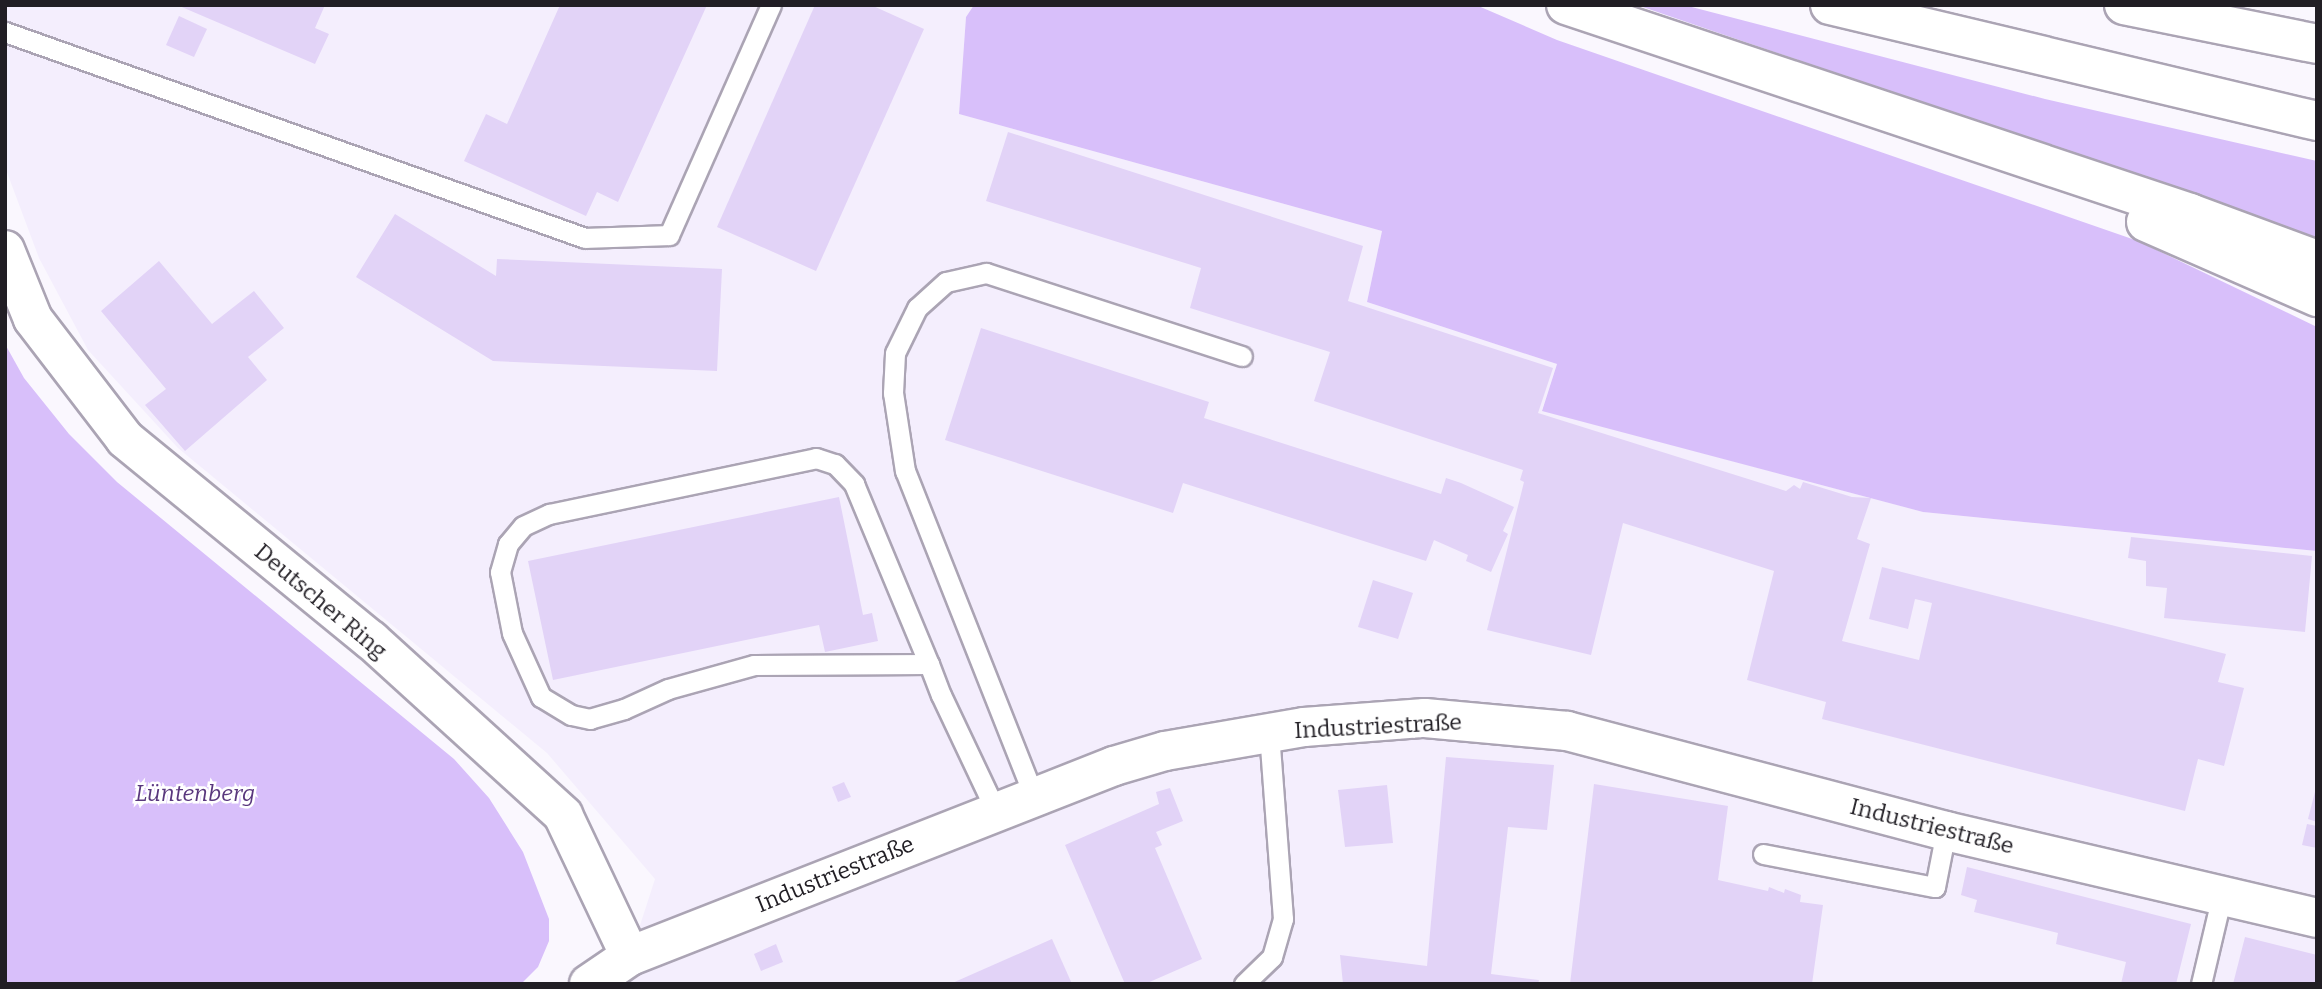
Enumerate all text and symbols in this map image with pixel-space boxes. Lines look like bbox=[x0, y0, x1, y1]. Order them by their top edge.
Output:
street label: Deutscher Ring bbox=[249, 538, 393, 664]
street label: Industriestraße bbox=[1293, 708, 1463, 744]
park label: Lüntenberg bbox=[135, 779, 255, 807]
street label: Industriestraße bbox=[1847, 792, 2017, 860]
street label: Industriestraße bbox=[752, 830, 918, 918]

